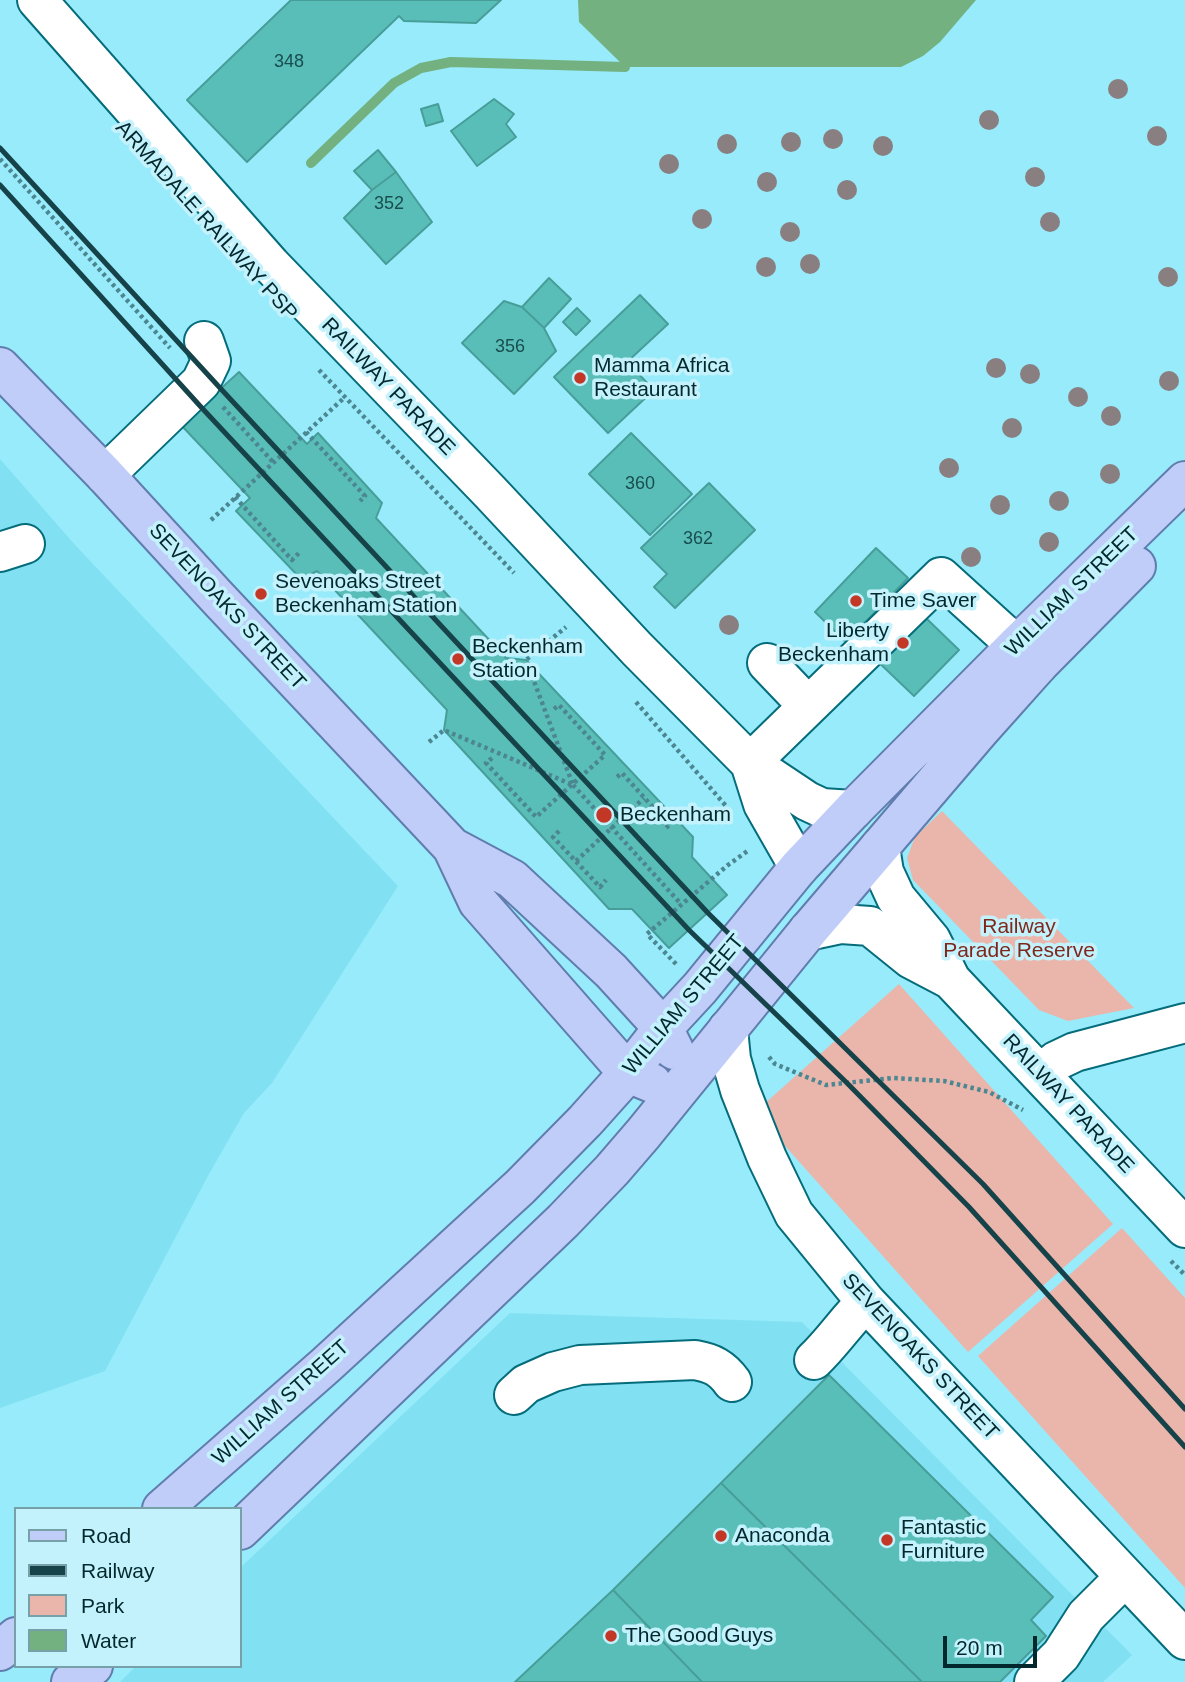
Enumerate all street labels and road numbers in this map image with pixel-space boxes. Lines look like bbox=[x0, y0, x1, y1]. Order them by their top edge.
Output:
street label: ARMADALE RAILWAY PSP bbox=[110, 116, 302, 326]
street label: RAILWAY PARADE bbox=[316, 313, 460, 461]
street label: SEVENOAKS STREET bbox=[143, 519, 311, 695]
street label: WILLIAM STREET bbox=[1000, 522, 1144, 662]
street label: WILLIAM STREET bbox=[618, 930, 750, 1080]
street label: RAILWAY PARADE bbox=[997, 1029, 1139, 1179]
street label: SEVENOAKS STREET bbox=[836, 1269, 1004, 1445]
street label: WILLIAM STREET bbox=[208, 1335, 354, 1471]

